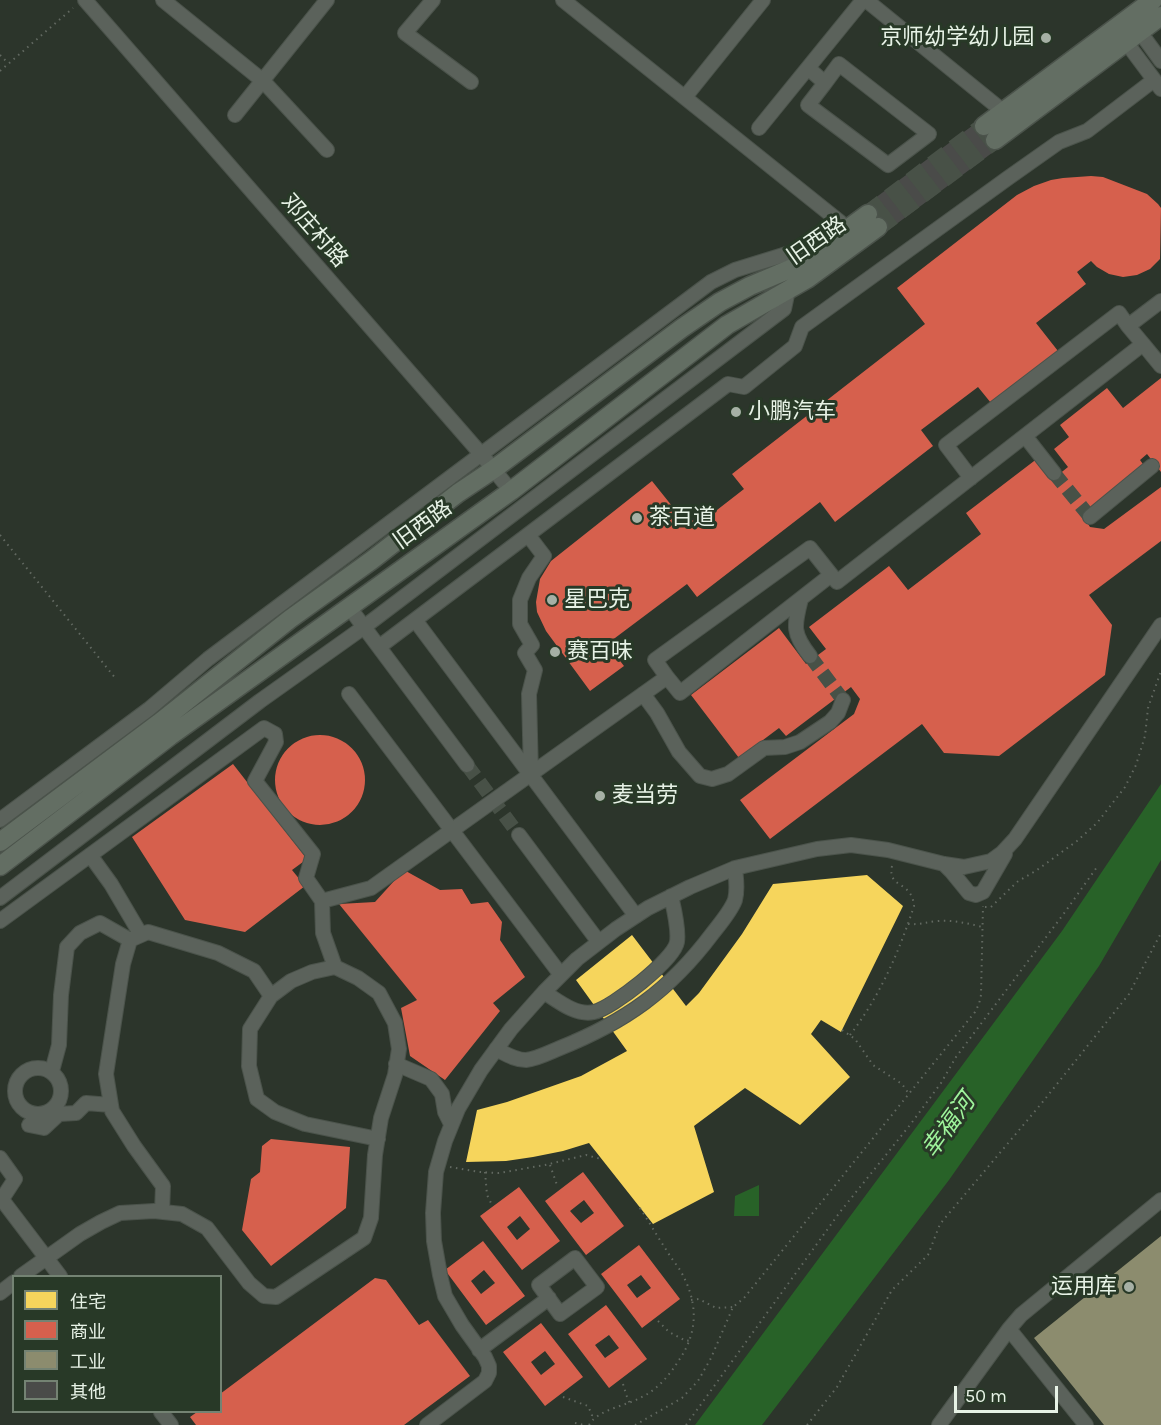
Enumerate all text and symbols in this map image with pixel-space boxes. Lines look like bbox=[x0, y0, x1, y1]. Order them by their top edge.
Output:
place label: 京师幼学幼儿园 bbox=[880, 25, 1034, 51]
marker: 京师幼学幼儿园 bbox=[1039, 31, 1053, 45]
street label: 邓庄村路 bbox=[275, 189, 353, 273]
street label: 旧西路 bbox=[782, 211, 852, 271]
place label: 小鹏汽车 bbox=[748, 399, 836, 425]
marker: 小鹏汽车 bbox=[729, 405, 743, 419]
street label: 旧西路 bbox=[389, 495, 457, 555]
place label: 茶百道 bbox=[649, 505, 715, 531]
marker: 茶百道 bbox=[630, 511, 644, 525]
place label: 星巴克 bbox=[564, 587, 630, 613]
marker: 星巴克 bbox=[545, 593, 559, 607]
place label: 赛百味 bbox=[567, 639, 633, 665]
marker: 赛百味 bbox=[548, 645, 562, 659]
place label: 麦当劳 bbox=[612, 783, 678, 809]
marker: 麦当劳 bbox=[593, 789, 607, 803]
water label: 幸福河 bbox=[916, 1088, 982, 1164]
place label: 运用库 bbox=[1051, 1274, 1117, 1300]
legend bbox=[12, 1275, 222, 1413]
marker: 运用库 bbox=[1122, 1280, 1136, 1294]
text: 住宅 bbox=[70, 1291, 106, 1313]
text: 商业 bbox=[70, 1321, 106, 1343]
text: 工业 bbox=[70, 1351, 106, 1373]
scale bar bbox=[957, 1374, 1060, 1412]
text: 其他 bbox=[70, 1381, 106, 1403]
text: 50 m bbox=[965, 1385, 1007, 1407]

